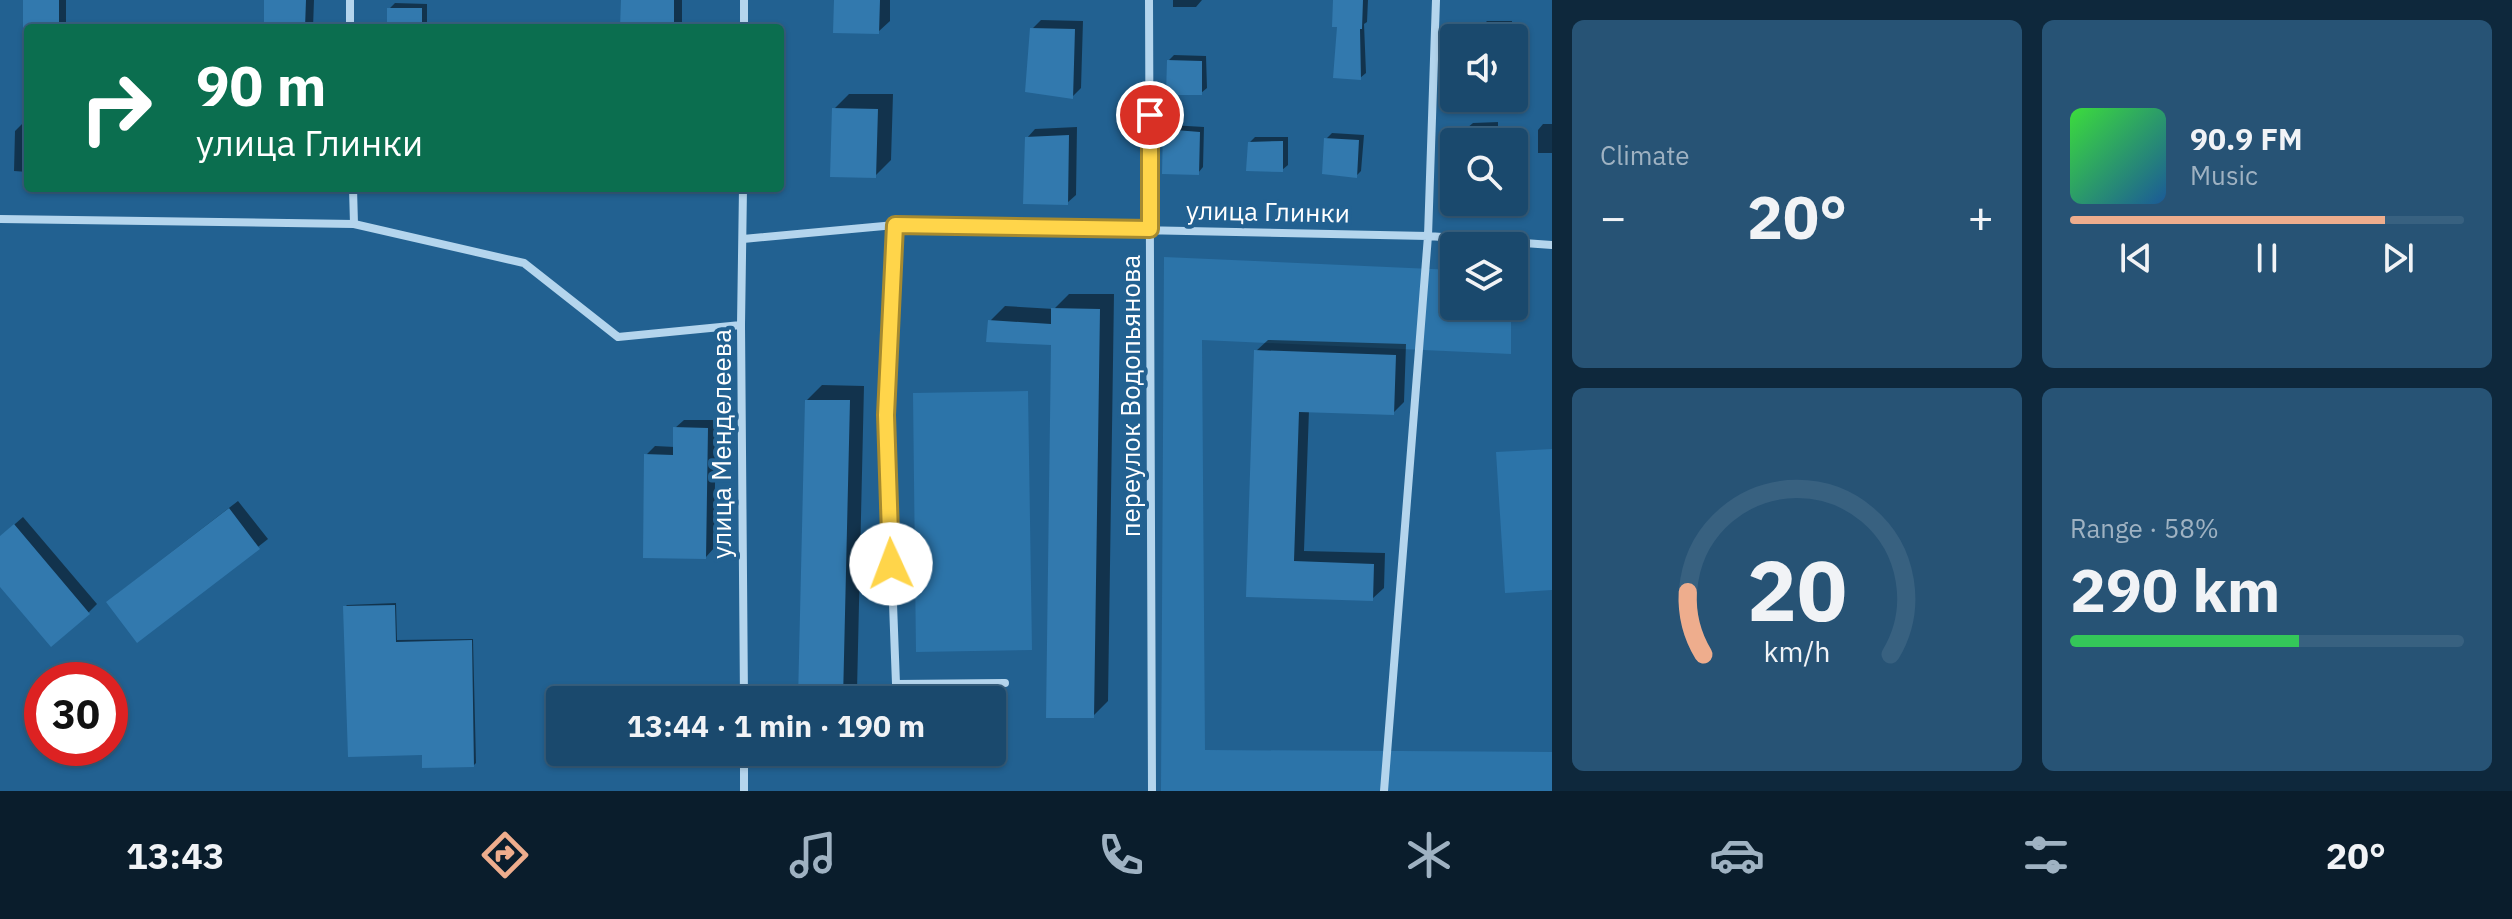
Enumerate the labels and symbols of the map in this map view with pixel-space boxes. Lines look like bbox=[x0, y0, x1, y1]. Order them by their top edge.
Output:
pin bbox=[1116, 81, 1184, 149]
street label: улица Глинки bbox=[1186, 193, 1350, 229]
street label: переулок Водопьянова bbox=[1113, 255, 1147, 537]
street label: улица Менделеева bbox=[704, 329, 738, 559]
position arrow bbox=[849, 522, 933, 606]
speed limit sign: 30 bbox=[24, 662, 128, 766]

